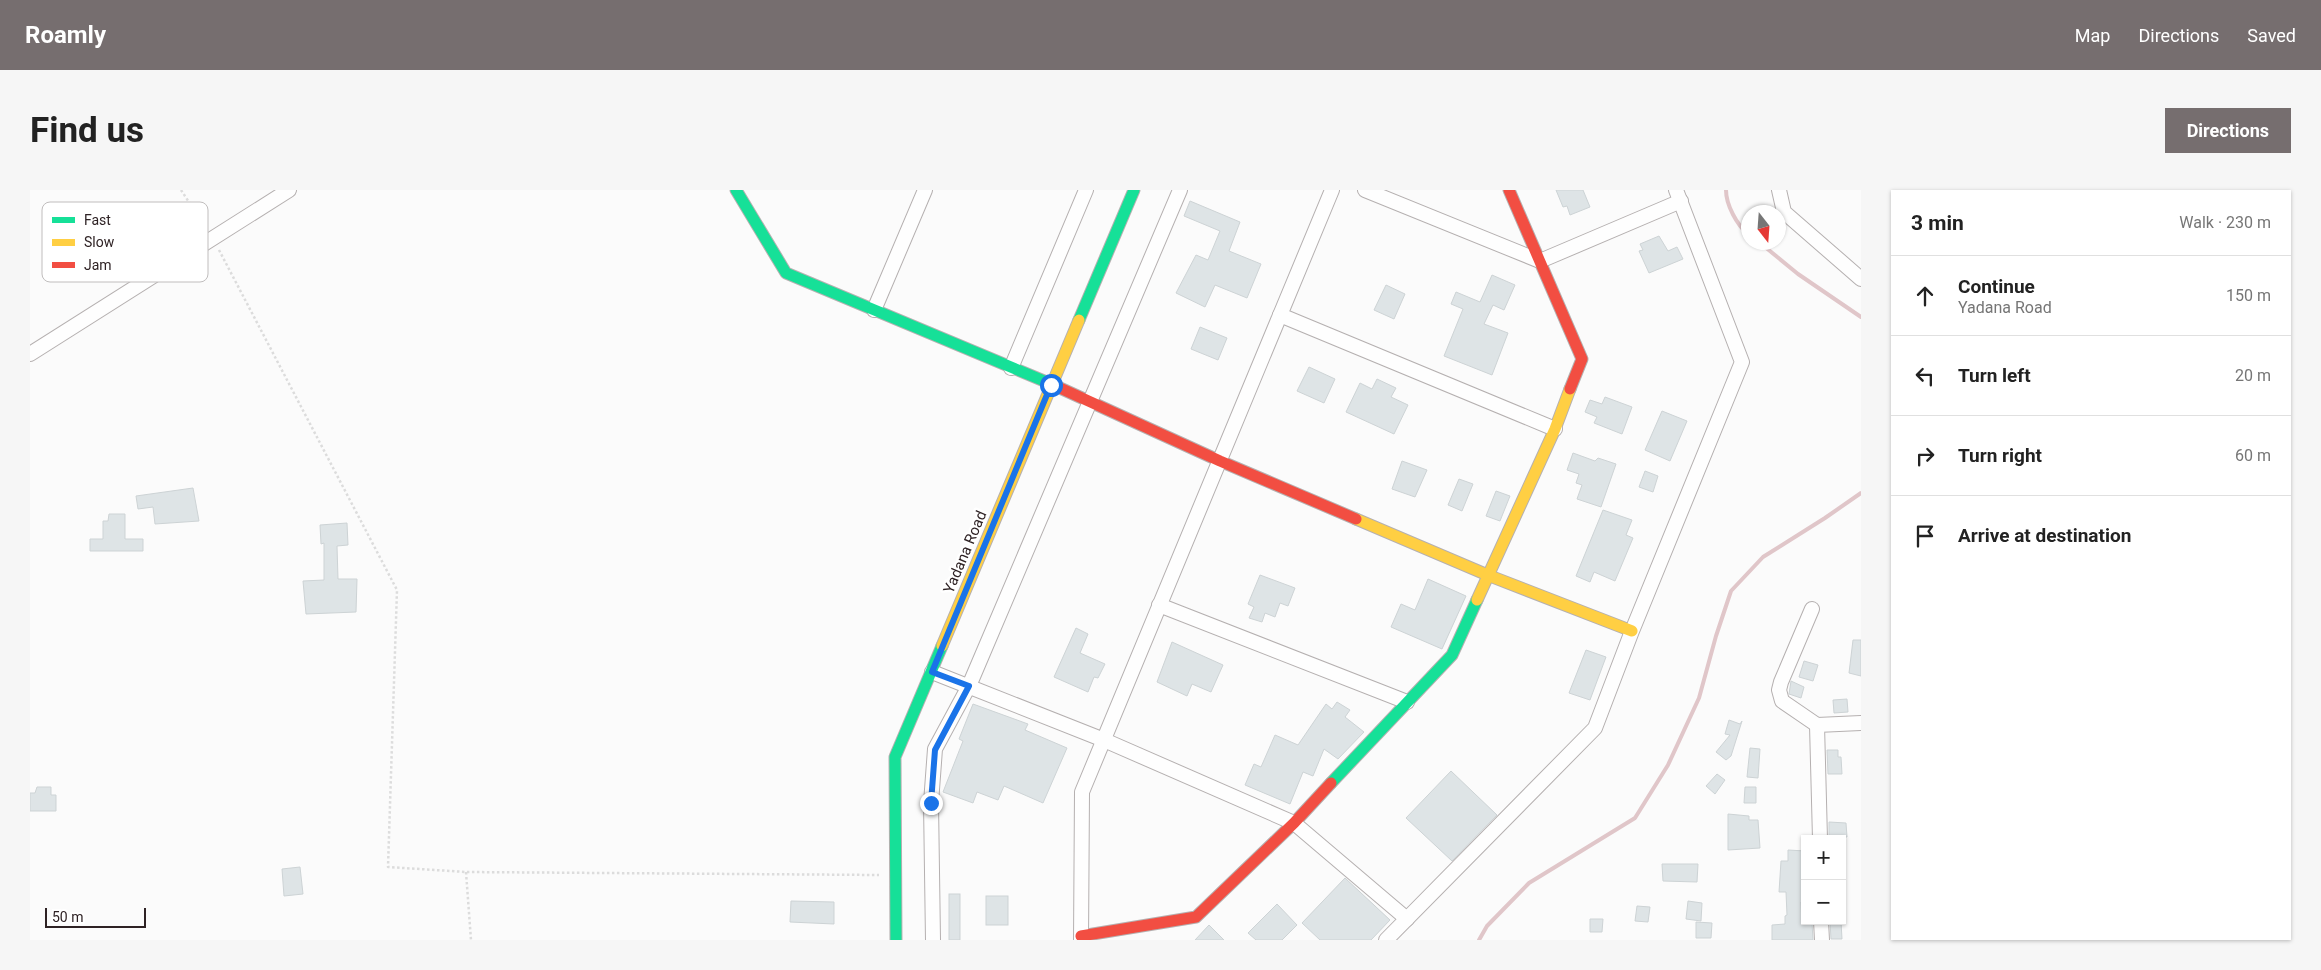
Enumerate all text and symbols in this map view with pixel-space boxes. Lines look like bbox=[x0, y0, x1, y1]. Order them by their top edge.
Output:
text: Roamly bbox=[25, 21, 106, 49]
text: Map bbox=[2075, 25, 2110, 46]
text: Directions bbox=[2138, 25, 2219, 46]
text: Saved bbox=[2247, 25, 2296, 46]
button: Directions bbox=[2165, 108, 2291, 153]
text: Find us bbox=[30, 110, 144, 151]
legend bbox=[42, 202, 208, 282]
north arrow bbox=[1741, 205, 1786, 250]
text: 3 min bbox=[1911, 211, 1964, 235]
text: Fast bbox=[84, 212, 111, 228]
text: Walk · 230 m bbox=[2179, 213, 2271, 232]
text: Slow bbox=[84, 234, 115, 250]
text: Jam bbox=[84, 257, 112, 273]
text: Continue bbox=[1958, 275, 2035, 298]
icon: ahead bbox=[1911, 282, 1939, 310]
text: 150 m bbox=[2226, 286, 2271, 305]
text: Yadana Road bbox=[1958, 298, 2052, 317]
icon: left bbox=[1911, 362, 1939, 390]
text: Turn left bbox=[1958, 364, 2031, 387]
text: 20 m bbox=[2235, 366, 2271, 385]
route start bbox=[1040, 374, 1063, 397]
icon: right bbox=[1911, 442, 1939, 470]
text: Turn right bbox=[1958, 444, 2042, 467]
text: 60 m bbox=[2235, 446, 2271, 465]
street label: Yadana Road bbox=[940, 508, 990, 596]
icon: arrive bbox=[1911, 522, 1939, 550]
text: Arrive at destination bbox=[1958, 524, 2131, 547]
route end bbox=[920, 792, 943, 815]
map controls bbox=[1801, 835, 1846, 925]
button: + bbox=[1801, 835, 1846, 880]
button: − bbox=[1801, 880, 1846, 925]
scale bar bbox=[45, 905, 146, 928]
text: 50 m bbox=[52, 909, 84, 925]

